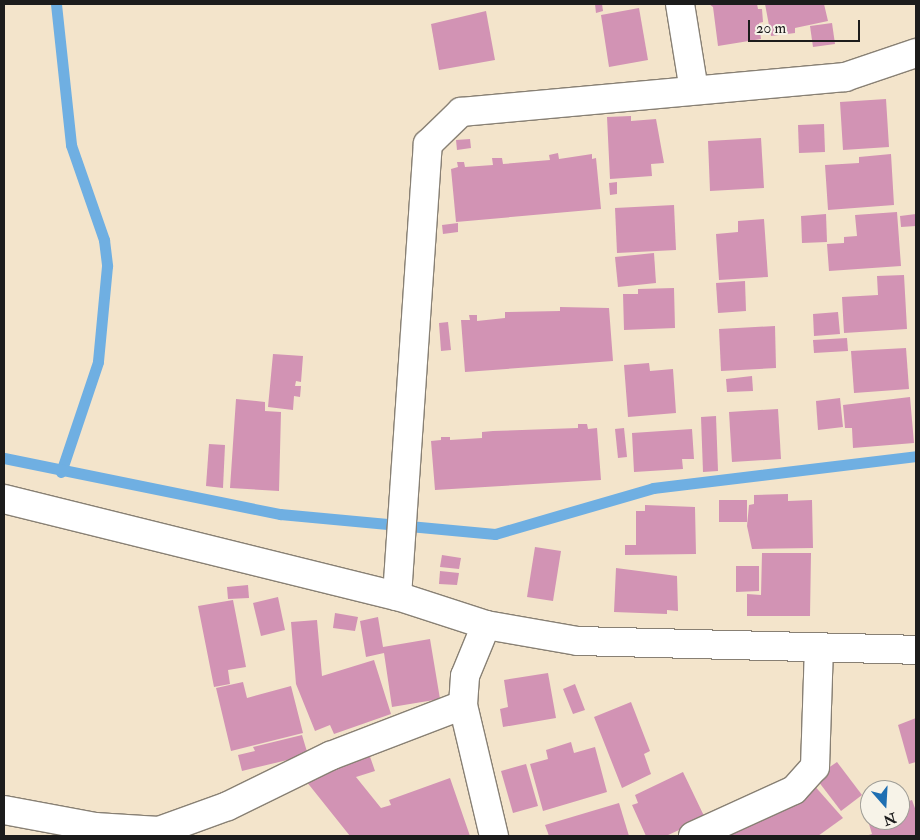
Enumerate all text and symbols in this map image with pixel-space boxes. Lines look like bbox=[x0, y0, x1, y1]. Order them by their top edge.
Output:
scale bar bbox=[750, 10, 862, 42]
text: 20 m bbox=[756, 19, 786, 38]
north arrow bbox=[860, 780, 910, 830]
text: N bbox=[881, 809, 898, 829]

